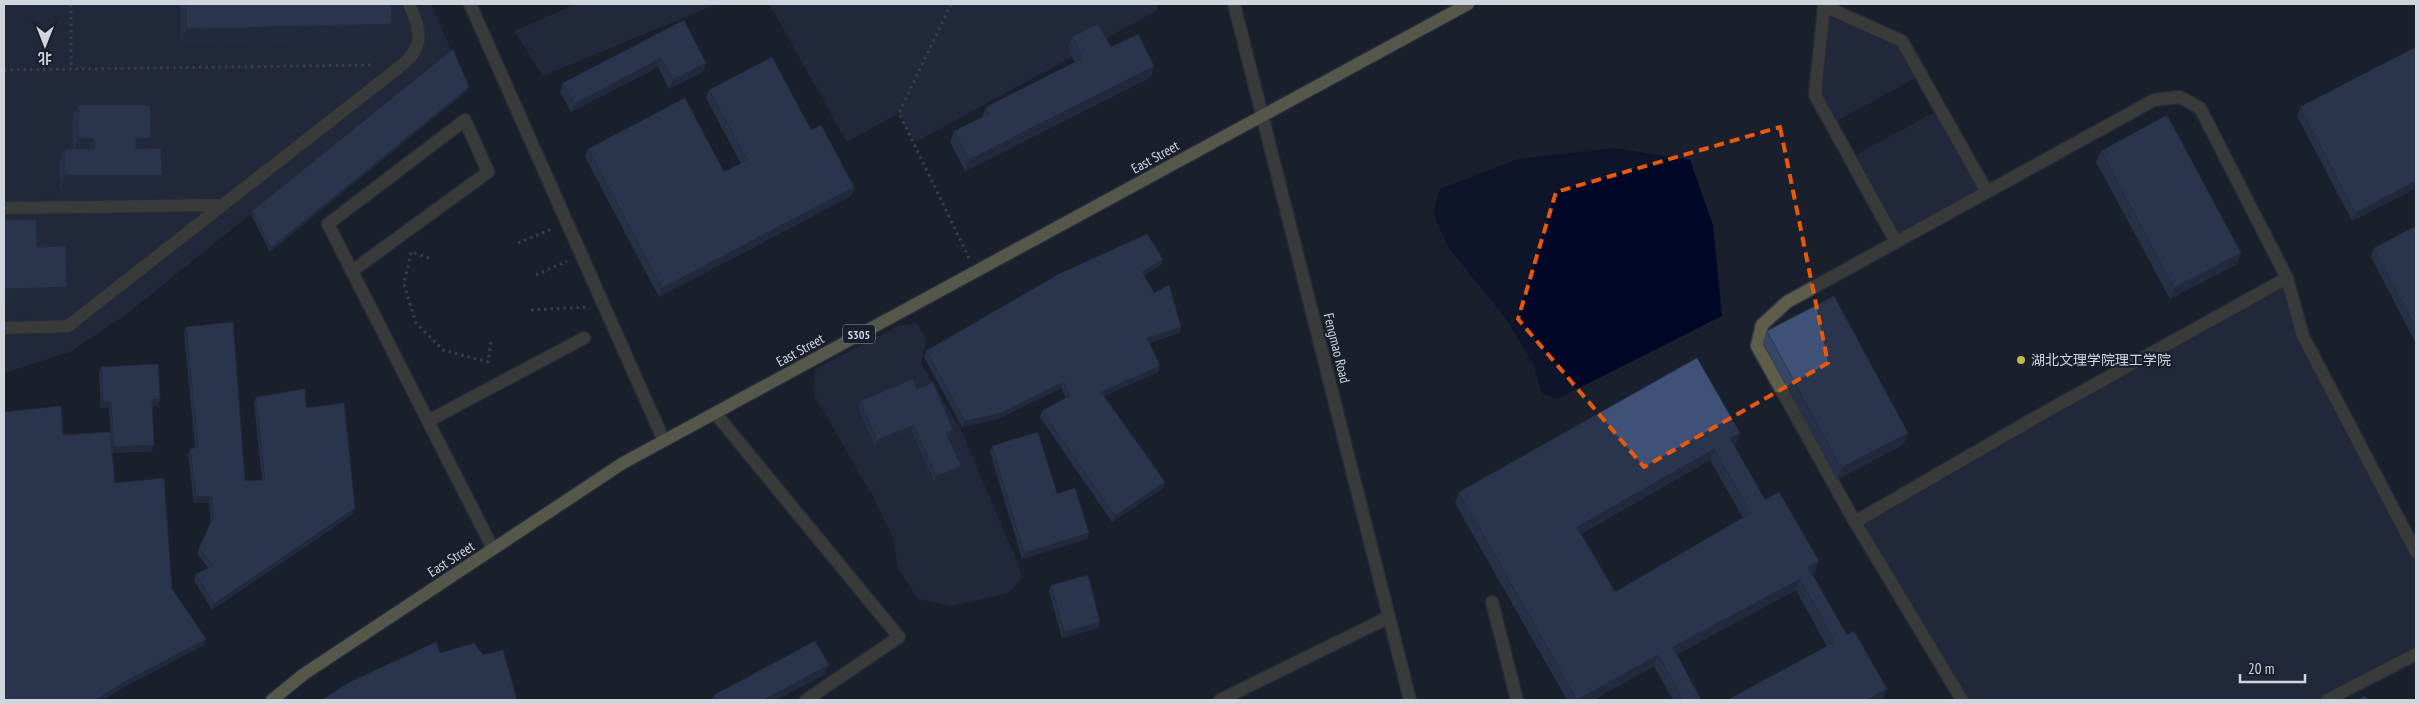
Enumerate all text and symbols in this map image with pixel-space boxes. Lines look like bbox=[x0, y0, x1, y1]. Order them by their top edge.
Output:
north arrow bbox=[20, 20, 70, 70]
text: 北 bbox=[38, 49, 52, 67]
street label: East Street bbox=[1128, 136, 1182, 178]
street label: Fengmao Road bbox=[1320, 311, 1354, 385]
road number: S305 bbox=[843, 324, 875, 344]
street label: East Street bbox=[773, 329, 827, 371]
place label: 湖北文理学院理工学院 bbox=[2031, 351, 2171, 369]
marker: 湖北文理学院理工学院 bbox=[2015, 354, 2027, 366]
street label: East Street bbox=[424, 537, 478, 581]
scale bar bbox=[2240, 652, 2305, 684]
text: 20 m bbox=[2248, 659, 2274, 678]

